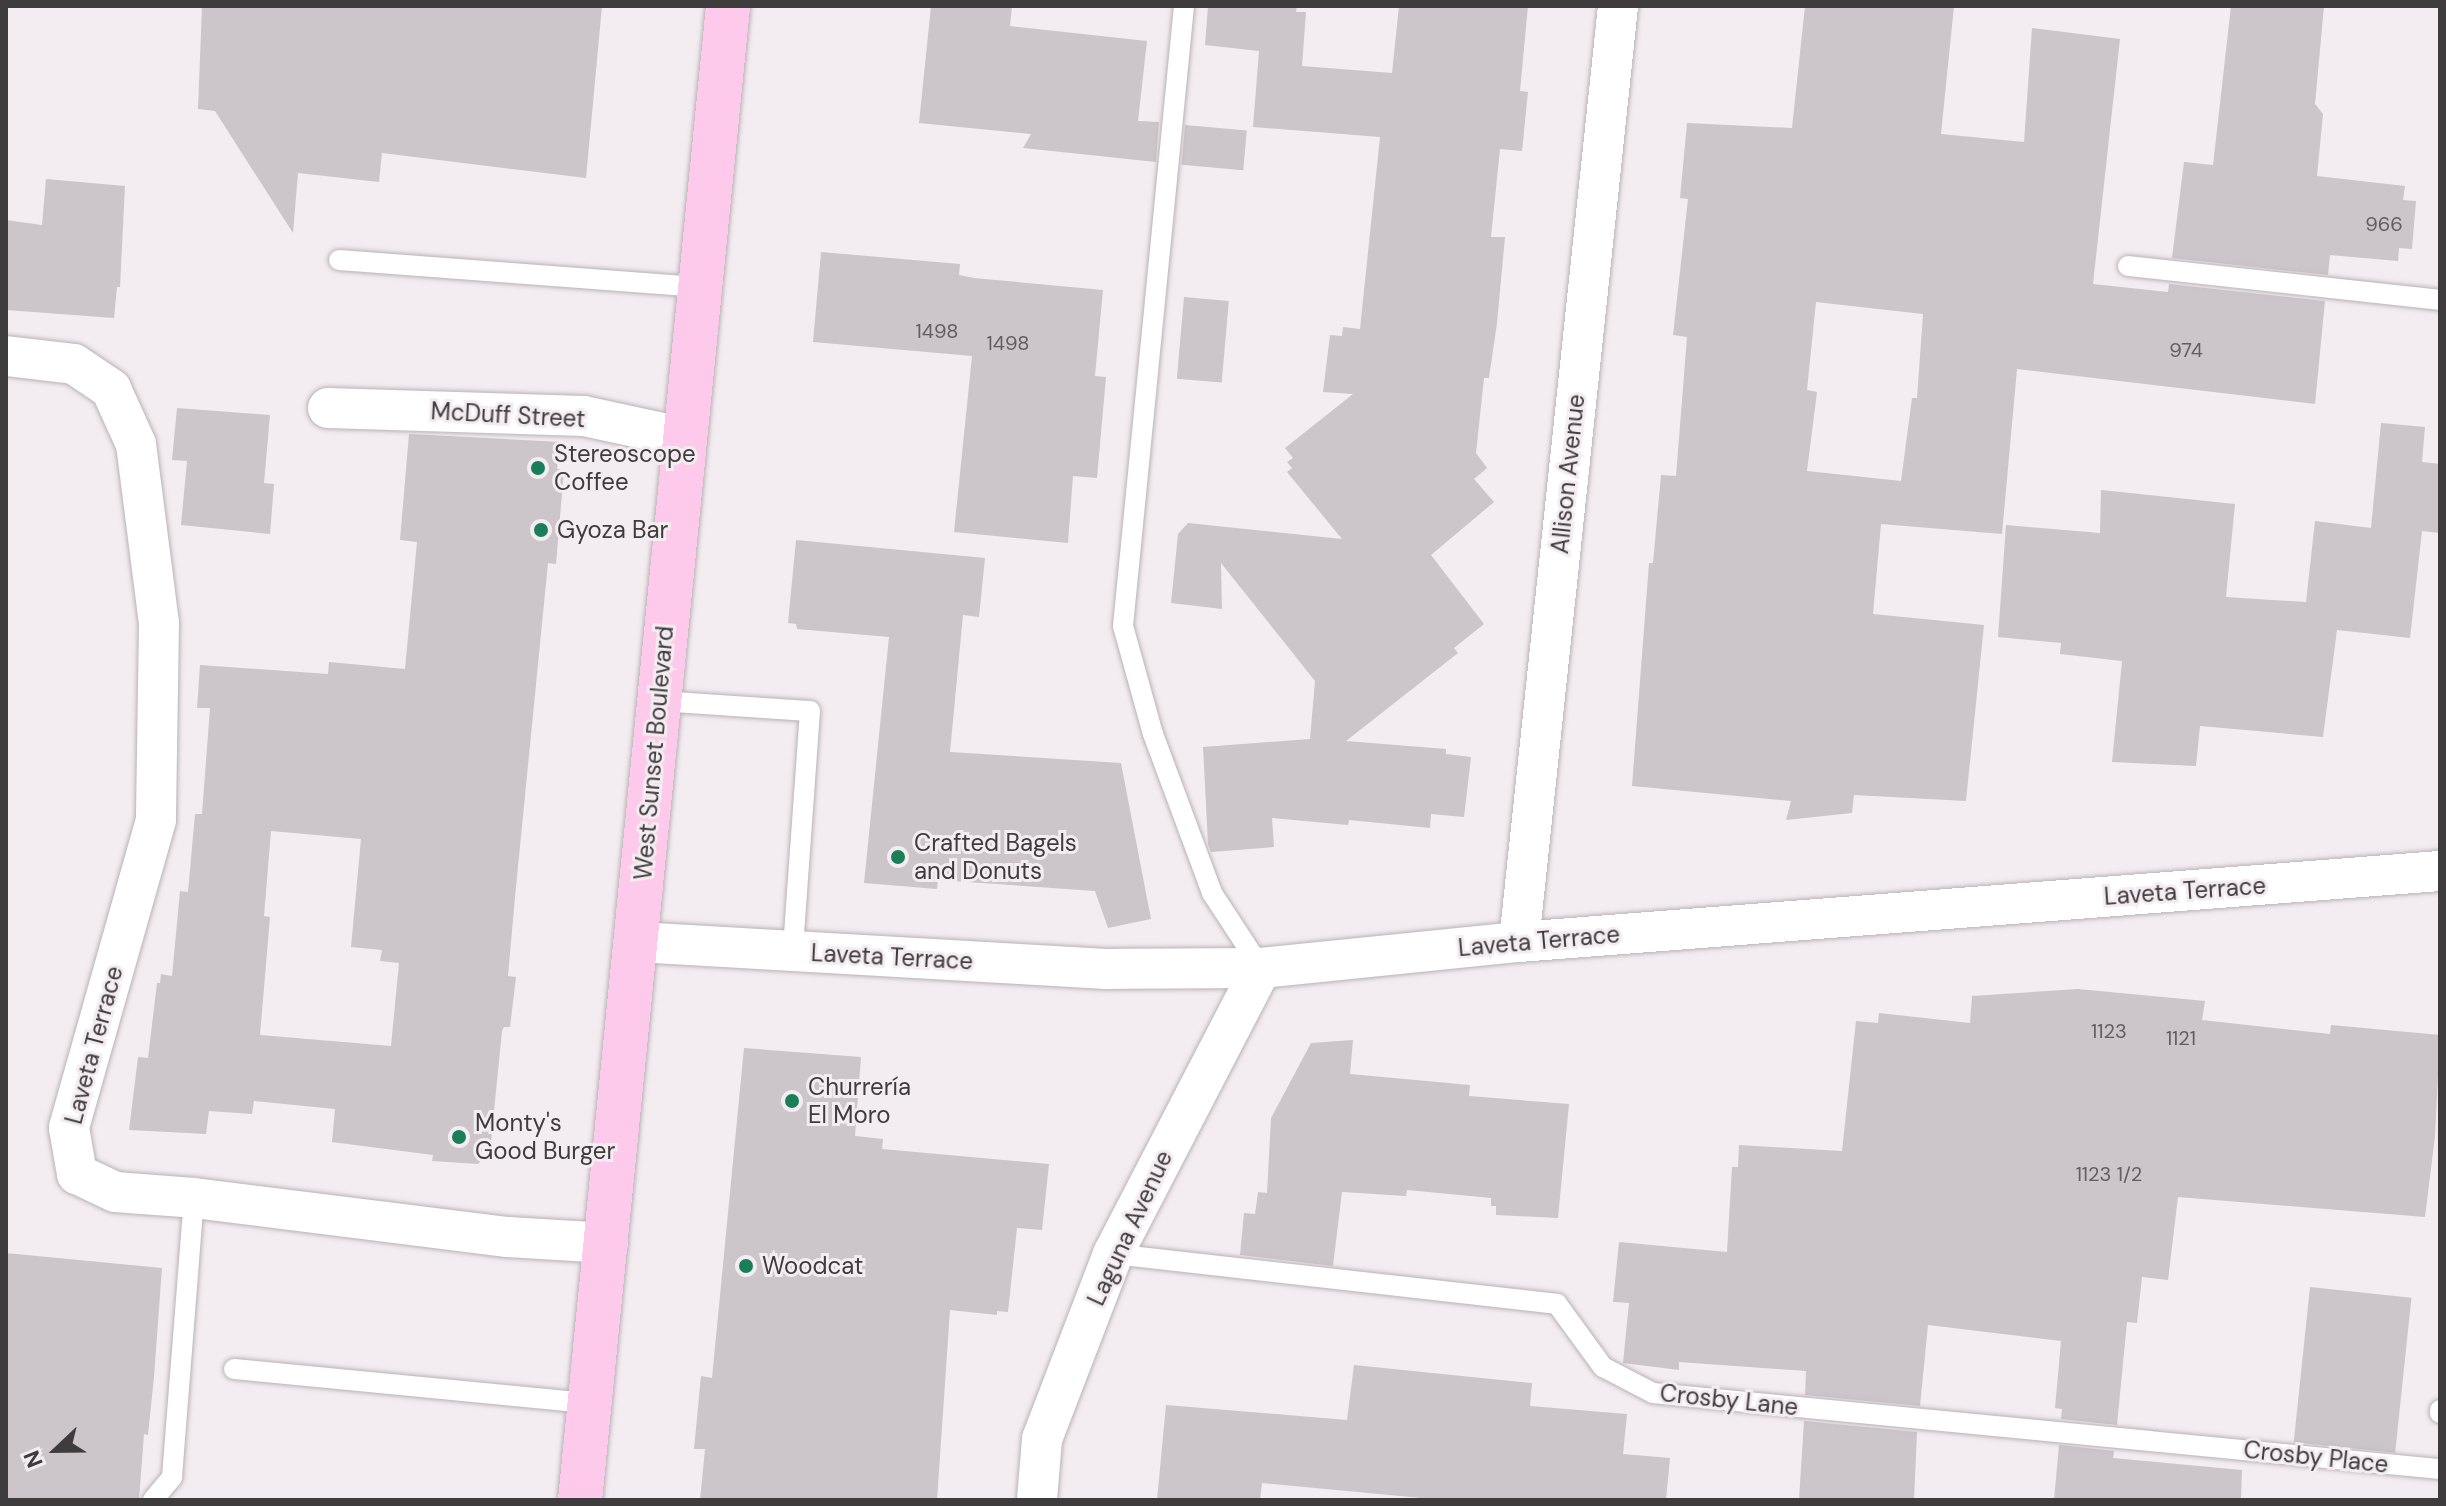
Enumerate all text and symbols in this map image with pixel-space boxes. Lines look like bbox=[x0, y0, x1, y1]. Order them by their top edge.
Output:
house number: 966 bbox=[2365, 212, 2403, 236]
house number: 1498 bbox=[916, 319, 958, 343]
house number: 1498 bbox=[987, 331, 1029, 355]
house number: 974 bbox=[2169, 338, 2203, 362]
street label: Allison Avenue bbox=[1545, 393, 1591, 555]
street label: McDuff Street bbox=[430, 397, 586, 433]
place label: Stereoscope Coffee bbox=[554, 440, 696, 496]
marker: Stereoscope Coffee bbox=[529, 459, 547, 477]
place label: Gyoza Bar bbox=[557, 516, 668, 544]
marker: Gyoza Bar bbox=[532, 521, 550, 539]
street label: West Sunset Boulevard bbox=[629, 625, 679, 881]
place label: Crafted Bagels and Donuts bbox=[914, 829, 1077, 885]
marker: Crafted Bagels and Donuts bbox=[889, 848, 907, 866]
street label: Laveta Terrace bbox=[2103, 871, 2267, 911]
street label: Laveta Terrace bbox=[1457, 920, 1621, 962]
street label: Laveta Terrace bbox=[810, 938, 974, 976]
street label: Laveta Terrace bbox=[59, 963, 129, 1127]
house number: 1123 bbox=[2091, 1019, 2127, 1043]
house number: 1121 bbox=[2166, 1026, 2196, 1050]
place label: Churrería El Moro bbox=[808, 1073, 911, 1129]
marker: Churrería El Moro bbox=[783, 1092, 801, 1110]
place label: Monty's Good Burger bbox=[475, 1109, 615, 1165]
marker: Monty's Good Burger bbox=[450, 1128, 468, 1146]
street label: Laguna Avenue bbox=[1082, 1146, 1178, 1310]
house number: 1123 1/2 bbox=[2076, 1162, 2142, 1186]
place label: Woodcat bbox=[762, 1252, 863, 1280]
marker: Woodcat bbox=[737, 1257, 755, 1275]
street label: Crosby Lane bbox=[1658, 1378, 1800, 1422]
north arrow bbox=[16, 1410, 96, 1490]
street label: Crosby Place bbox=[2242, 1435, 2390, 1479]
text: N bbox=[17, 1446, 50, 1472]

